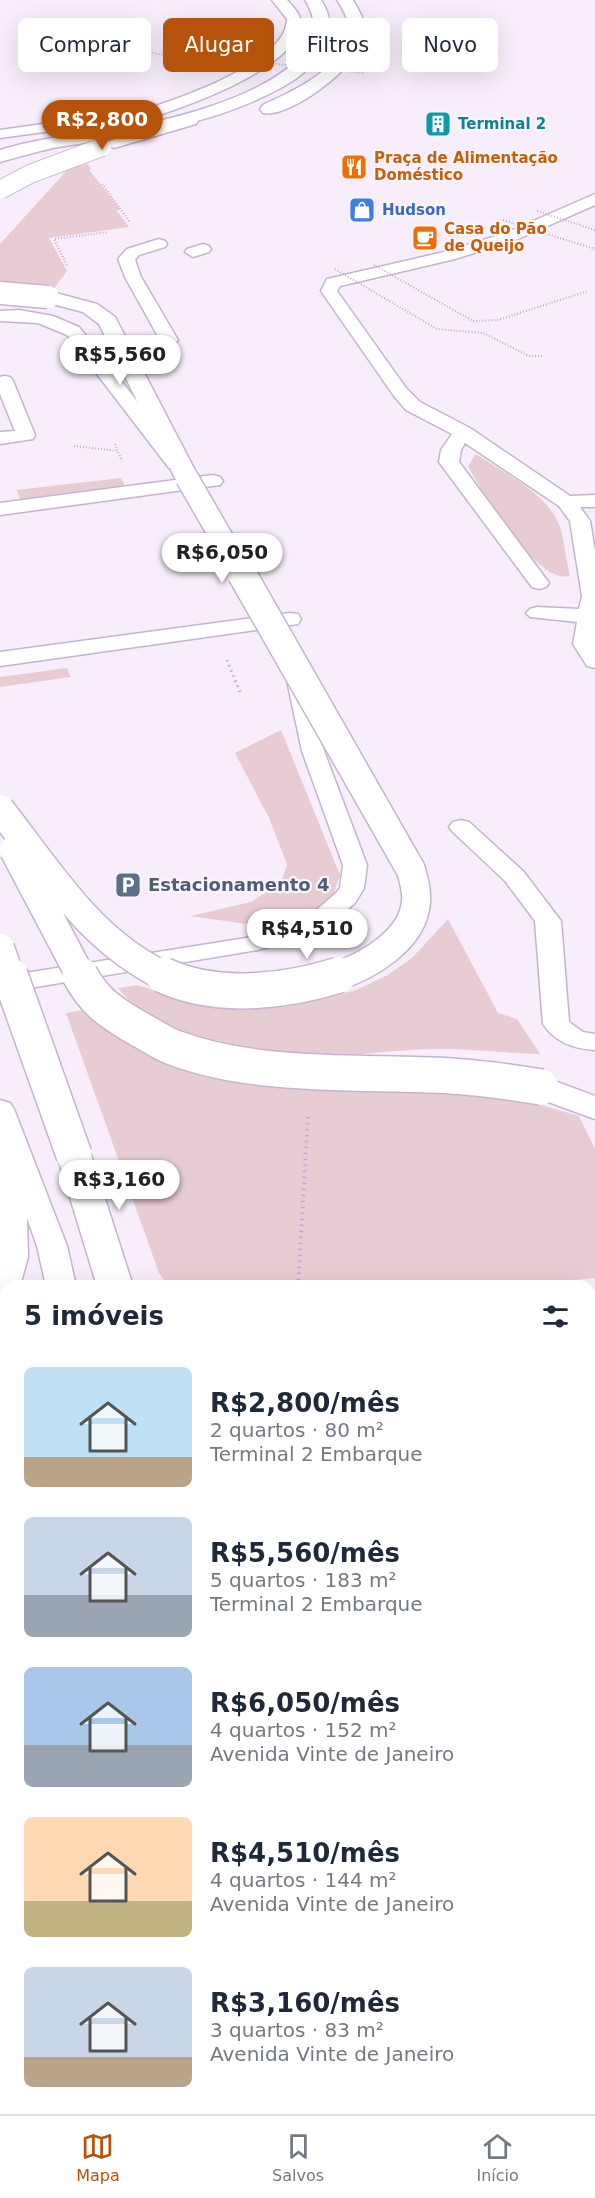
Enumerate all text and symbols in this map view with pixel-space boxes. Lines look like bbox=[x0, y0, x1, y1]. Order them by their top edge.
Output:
chip: Comprar bbox=[18, 18, 151, 72]
chip: Alugar bbox=[163, 18, 274, 72]
chip: Filtros bbox=[286, 18, 390, 72]
chip: Novo bbox=[402, 18, 498, 72]
pin: R$2,800 bbox=[47, 100, 157, 151]
text: R$2,800 bbox=[56, 107, 148, 131]
building icon: Terminal 2 bbox=[423, 109, 453, 139]
place label: Terminal 2 bbox=[458, 115, 546, 133]
place label: Praça de Alimentação Doméstico bbox=[374, 149, 558, 184]
restaurant icon: Praça de Alimentação Doméstico bbox=[339, 152, 369, 182]
shop icon: Hudson bbox=[347, 195, 377, 225]
place label: Hudson bbox=[382, 201, 446, 219]
place label: Casa do Pão de Queijo bbox=[444, 220, 547, 255]
cafe icon: Casa do Pão de Queijo bbox=[410, 223, 440, 253]
pin: R$5,560 bbox=[65, 335, 175, 386]
text: R$5,560 bbox=[74, 342, 166, 366]
pin: R$6,050 bbox=[167, 533, 277, 584]
text: R$6,050 bbox=[176, 540, 268, 564]
parking icon: Estacionamento 4 bbox=[113, 870, 143, 900]
place label: Estacionamento 4 bbox=[148, 874, 329, 895]
pin: R$4,510 bbox=[252, 909, 362, 960]
text: R$4,510 bbox=[261, 916, 353, 940]
pin: R$3,160 bbox=[64, 1160, 174, 1211]
text: R$3,160 bbox=[73, 1167, 165, 1191]
icon: filters bbox=[539, 1300, 572, 1333]
text: 5 imóveis bbox=[24, 1301, 164, 1331]
text: R$2,800/mês bbox=[210, 1388, 400, 1418]
icon: home bbox=[72, 1391, 144, 1463]
text: 2 quartos · 80 m² bbox=[210, 1418, 384, 1442]
text: Terminal 2 Embarque bbox=[210, 1442, 423, 1466]
text: R$5,560/mês bbox=[210, 1538, 400, 1568]
icon: home bbox=[72, 1541, 144, 1613]
text: 5 quartos · 183 m² bbox=[210, 1568, 397, 1592]
text: Terminal 2 Embarque bbox=[210, 1592, 423, 1616]
text: R$6,050/mês bbox=[210, 1688, 400, 1718]
icon: home bbox=[72, 1691, 144, 1763]
text: 4 quartos · 152 m² bbox=[210, 1718, 397, 1742]
text: Avenida Vinte de Janeiro bbox=[210, 1742, 454, 1766]
text: R$4,510/mês bbox=[210, 1838, 400, 1868]
icon: home bbox=[72, 1841, 144, 1913]
text: 4 quartos · 144 m² bbox=[210, 1868, 397, 1892]
text: Avenida Vinte de Janeiro bbox=[210, 1892, 454, 1916]
text: R$3,160/mês bbox=[210, 1988, 400, 2018]
icon: home bbox=[72, 1991, 144, 2063]
text: 3 quartos · 83 m² bbox=[210, 2018, 384, 2042]
text: Avenida Vinte de Janeiro bbox=[210, 2042, 454, 2066]
tab: Mapa bbox=[76, 2130, 120, 2185]
tab: Salvos bbox=[272, 2130, 324, 2185]
tab: Início bbox=[476, 2130, 519, 2185]

